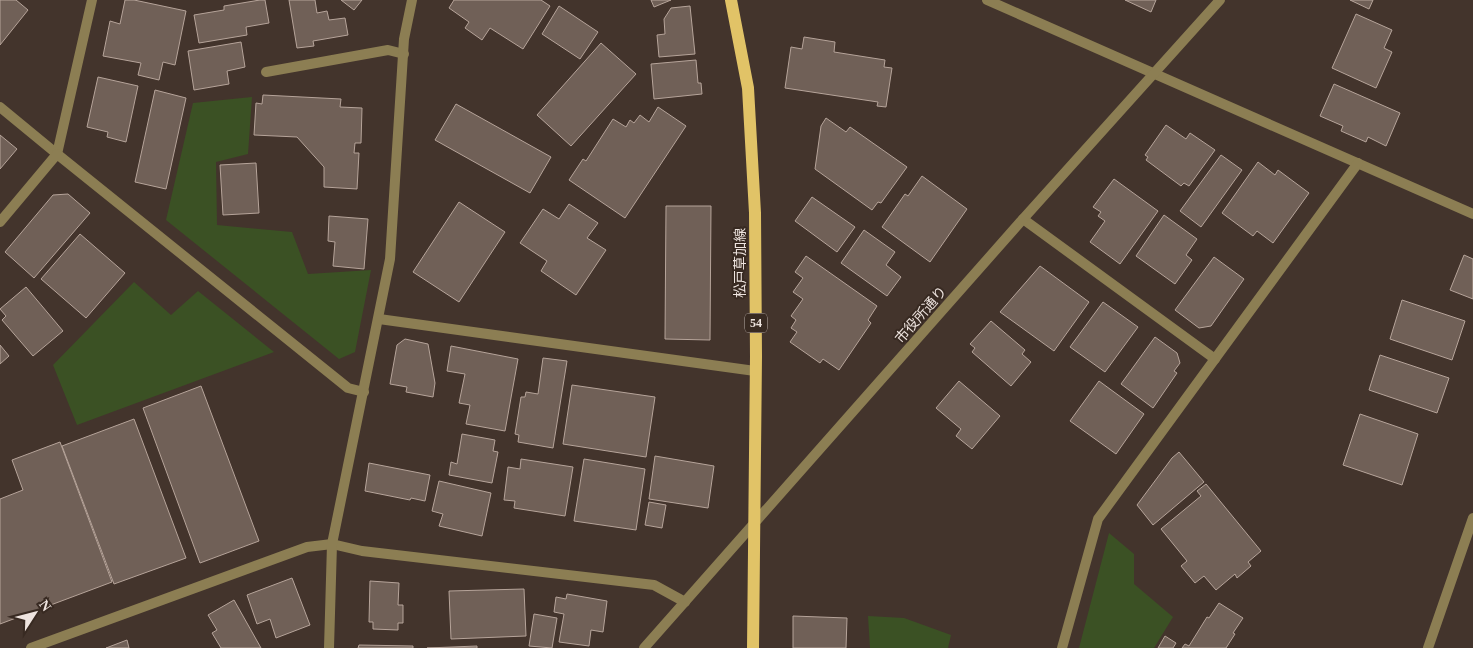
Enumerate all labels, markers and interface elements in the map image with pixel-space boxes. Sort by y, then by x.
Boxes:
street label: 松戸草加線 [733,228,748,298]
street label: 市役所通り [892,284,950,346]
road number: 54 [745,314,767,332]
north arrow [10,588,60,638]
text: N [36,597,54,614]

